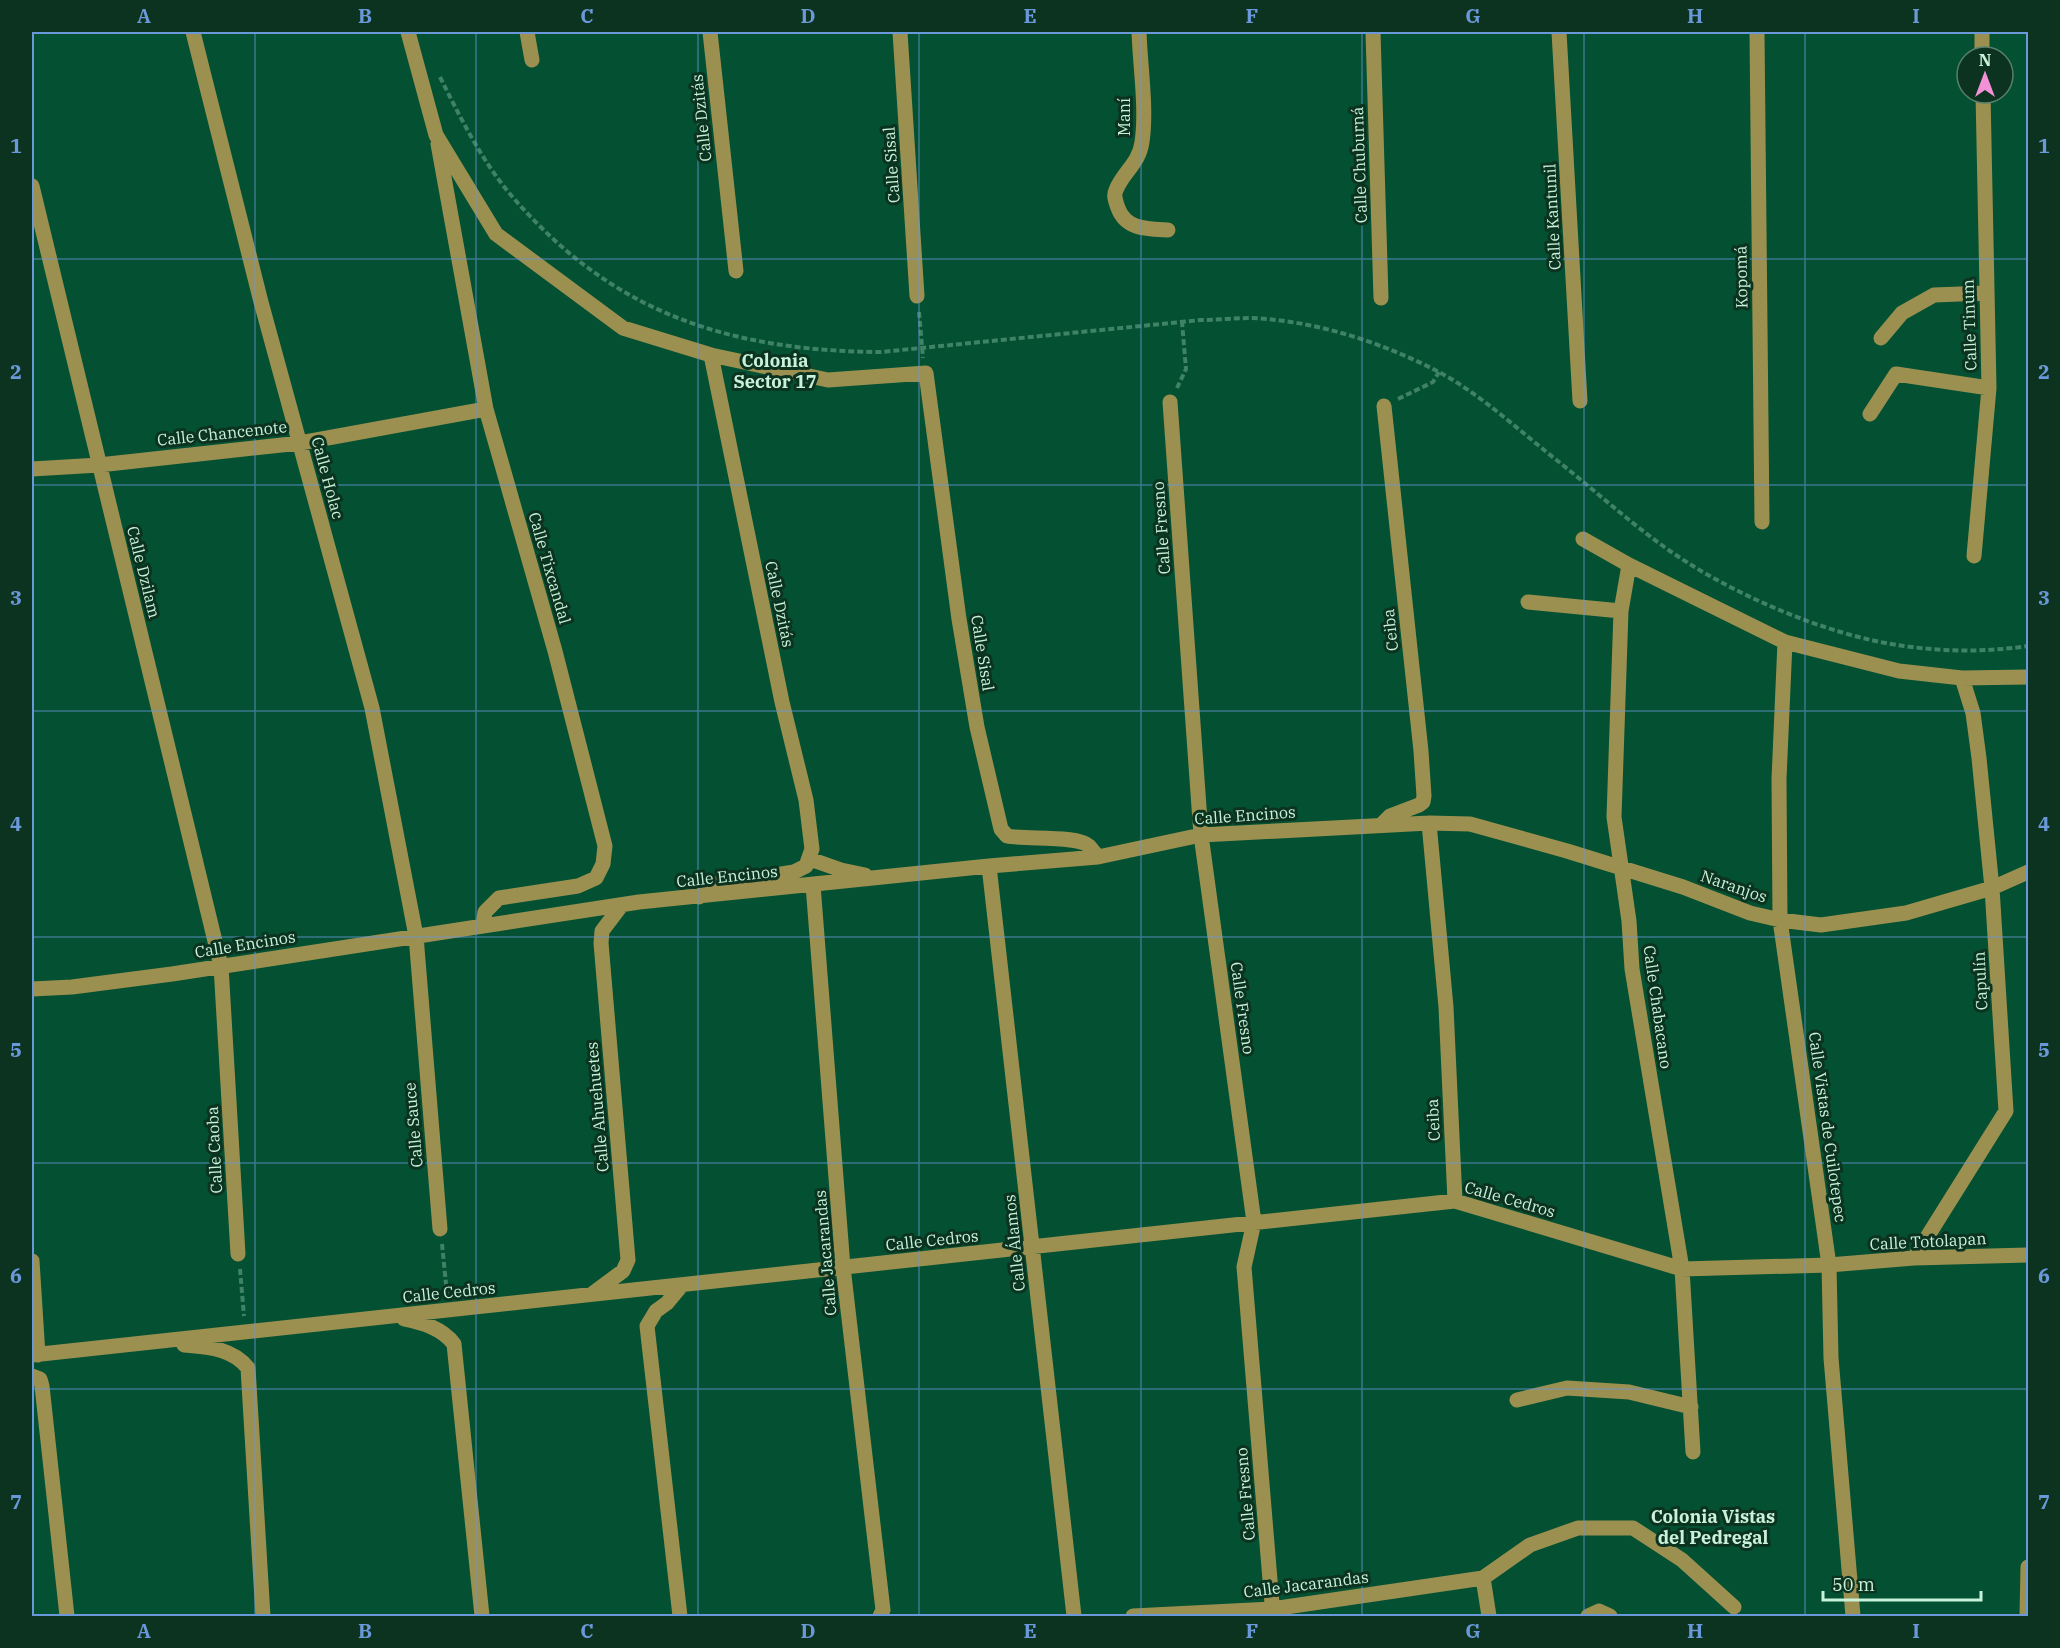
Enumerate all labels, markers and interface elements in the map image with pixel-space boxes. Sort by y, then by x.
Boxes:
text: A [137,2,151,29]
text: B [358,2,372,29]
text: C [580,2,594,29]
text: D [800,2,816,29]
text: E [1023,2,1037,29]
text: F [1246,2,1258,29]
text: G [1465,2,1481,29]
text: H [1687,2,1703,29]
text: I [1912,2,1920,29]
north arrow [1955,45,2015,105]
text: N [1979,50,1991,70]
street label: Calle Dzitás [686,73,716,163]
street label: Maní [1114,98,1134,136]
street label: Calle Chuburná [1347,106,1371,224]
street label: Calle Sisal [878,126,904,204]
text: 1 [10,132,22,159]
text: 1 [2038,132,2050,159]
street label: Calle Kantunil [1539,163,1565,271]
street label: Kopomá [1730,245,1752,309]
street label: Calle Tinum [1957,279,1981,371]
district label: Colonia Sector 17 [734,349,816,393]
text: 2 [10,358,22,385]
text: 2 [2038,358,2050,385]
street label: Calle Chancenote [156,416,288,450]
street label: Calle Holac [307,435,349,521]
street label: Calle Fresno [1148,481,1174,575]
street label: Calle Tixcandal [524,510,576,626]
street label: Calle Dzilam [123,524,165,620]
street label: Calle Dzitás [761,559,799,649]
text: 3 [10,584,22,611]
text: 3 [2038,584,2050,611]
street label: Ceiba [1378,608,1402,652]
street label: Calle Sisal [967,614,999,693]
street label: Calle Encinos [1194,801,1296,829]
text: 4 [10,810,22,837]
text: 4 [2038,810,2050,837]
street label: Calle Encinos [675,861,779,891]
street label: Naranjos [1698,865,1770,907]
street label: Calle Encinos [193,926,297,962]
street label: Calle Chabacano [1639,944,1677,1070]
street label: Capulín [1968,951,1992,1011]
street label: Calle Fresno [1227,960,1259,1056]
street label: Calle Vistas de Cuilotepec [1805,1031,1851,1223]
text: 5 [10,1036,22,1063]
text: 5 [2038,1036,2050,1063]
street label: Calle Ahuehuetes [581,1041,613,1173]
street label: Calle Sauce [399,1082,427,1168]
street label: Ceiba [1422,1098,1444,1142]
street label: Calle Caoba [202,1106,226,1194]
street label: Calle Cedros [1462,1177,1558,1221]
street label: Calle Jacarandas [810,1189,840,1317]
street label: Calle Álamos [998,1194,1029,1293]
street label: Calle Cedros [884,1225,980,1255]
street label: Calle Totolapan [1869,1228,1987,1254]
text: 6 [10,1262,22,1289]
text: 6 [2038,1262,2050,1289]
street label: Calle Cedros [401,1277,497,1307]
street label: Calle Fresno [1231,1447,1259,1541]
text: 7 [10,1488,22,1515]
text: 7 [2038,1488,2050,1515]
district label: Colonia Vistas del Pedregal [1651,1505,1775,1549]
scale bar [1823,1564,1980,1602]
street label: Calle Jacarandas [1242,1566,1370,1602]
text: 50 m [1832,1573,1875,1596]
text: A [137,1617,151,1644]
text: B [358,1617,372,1644]
text: C [580,1617,594,1644]
text: D [800,1617,816,1644]
text: E [1023,1617,1037,1644]
text: F [1246,1617,1258,1644]
text: G [1465,1617,1481,1644]
text: H [1687,1617,1703,1644]
text: I [1912,1617,1920,1644]

